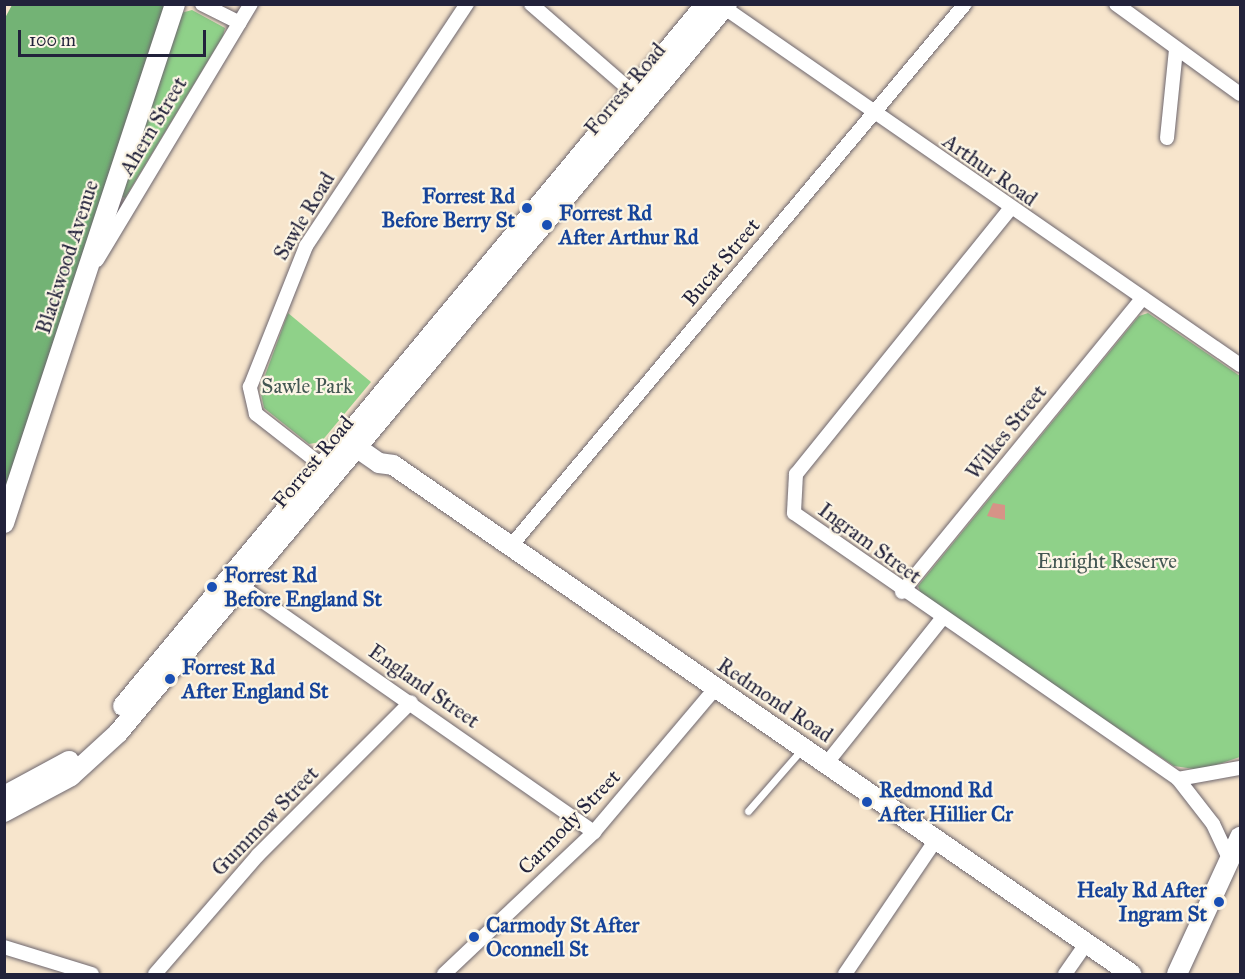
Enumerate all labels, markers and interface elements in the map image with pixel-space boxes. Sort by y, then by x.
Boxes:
scale bar [21,18,208,56]
text: 100 m [29,29,76,51]
street label: Forrest Road [579,38,671,140]
street label: Ahern Street [114,72,192,180]
street label: Arthur Road [938,128,1042,212]
street label: Sawle Road [268,167,340,265]
street label: Blackwood Avenue [30,177,104,337]
place label: Forrest Rd Before Berry St [382,183,515,233]
place label: Forrest Rd After Arthur Rd [559,200,699,250]
marker: Forrest Rd Before Berry St [520,201,534,215]
street label: Bucat Street [677,213,765,311]
marker: Forrest Rd After Arthur Rd [540,218,554,232]
park label: Sawle Park [261,373,353,399]
street label: Wilkes Street [960,380,1052,484]
street label: Forrest Road [267,411,359,513]
street label: Ingram Street [814,497,926,589]
park label: Enright Reserve [1037,548,1177,574]
place label: Forrest Rd Before England St [224,562,382,612]
marker: Forrest Rd Before England St [205,580,219,594]
street label: England Street [364,639,484,733]
street label: Redmond Road [713,652,837,748]
place label: Forrest Rd After England St [182,654,328,704]
marker: Forrest Rd After England St [163,672,177,686]
street label: Gummow Street [206,761,324,881]
street label: Carmody Street [513,764,625,880]
place label: Redmond Rd After Hillier Cr [879,777,1013,827]
marker: Redmond Rd After Hillier Cr [860,795,874,809]
place label: Healy Rd After Ingram St [1077,877,1207,927]
marker: Healy Rd After Ingram St [1212,895,1226,909]
place label: Carmody St After Oconnell St [486,912,639,962]
marker: Carmody St After Oconnell St [467,930,481,944]

